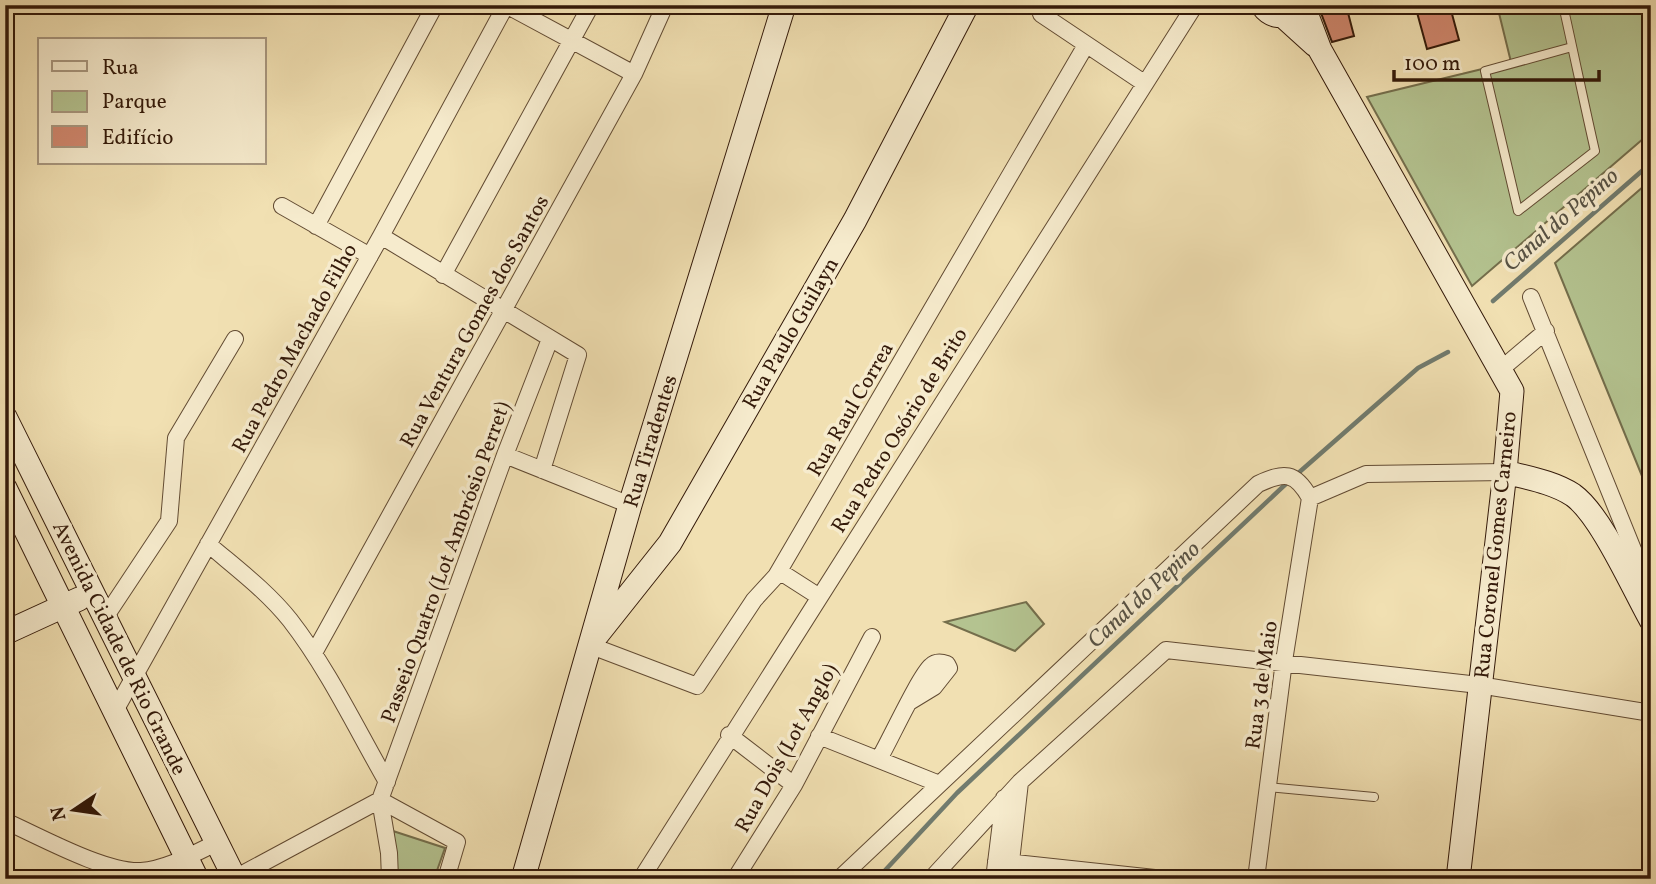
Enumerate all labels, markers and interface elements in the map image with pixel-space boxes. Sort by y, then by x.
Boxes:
legend [38,38,266,164]
scale bar [1394,38,1598,82]
text: 100 m [1404,50,1461,79]
text: Rua [102,54,139,83]
text: Parque [102,88,167,117]
text: Edifício [102,124,174,153]
water label: Canal do Pepino [1496,161,1627,280]
street label: Rua Ventura Gomes dos Santos [394,190,557,453]
street label: Rua Pedro Machado Filho [226,239,365,459]
street label: Rua Paulo Guilayn [736,253,846,415]
street label: Rua Pedro Osório de Brito [825,323,975,539]
street label: Rua Raul Correa [801,337,902,482]
street label: Rua Tiradentes [617,371,685,511]
street label: Passeio Quatro (Lot Ambrósio Perret) [375,398,518,727]
street label: Rua Coronel Gomes Carneiro [1468,410,1525,680]
street label: Avenida Cidade de Rio Grande [44,517,193,780]
water label: Canal do Pepino [1081,534,1208,656]
street label: Rua 3 de Maio [1239,619,1286,751]
street label: Rua Dois (Lot Anglo) [729,659,846,838]
north arrow [38,776,108,846]
text: N [45,804,74,823]

